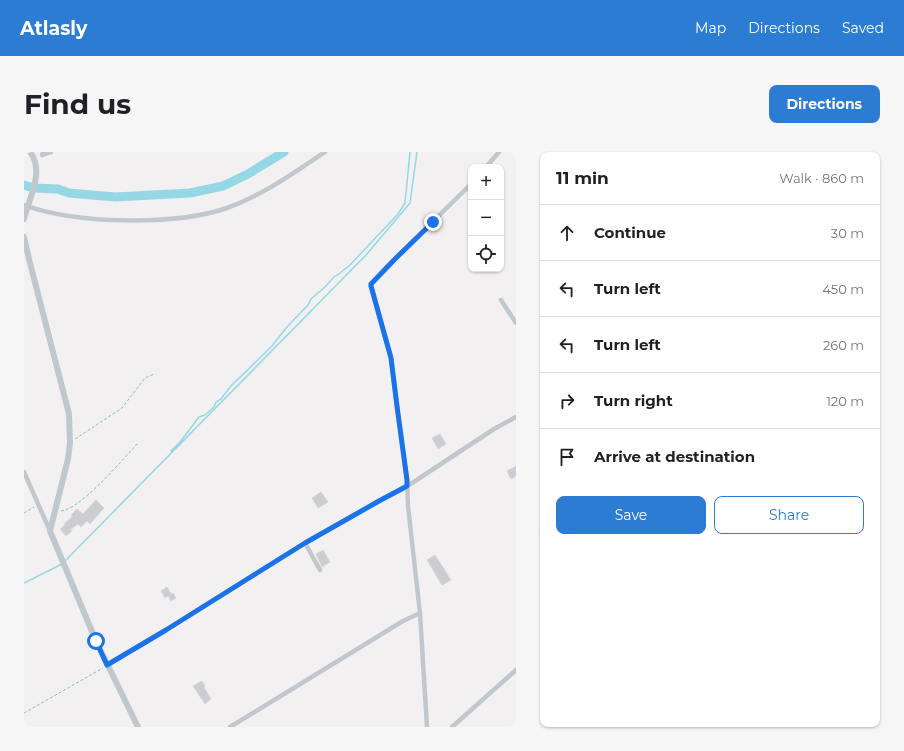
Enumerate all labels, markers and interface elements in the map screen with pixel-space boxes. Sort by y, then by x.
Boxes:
text: Atlasly [20,17,87,40]
text: Map [695,19,726,37]
text: Directions [748,19,820,37]
text: Saved [842,19,884,37]
button: Directions [769,85,880,123]
text: Find us [24,87,131,121]
map controls [468,164,504,272]
button: + [468,164,504,200]
text: 11 min [556,168,609,188]
text: Walk · 860 m [779,170,864,186]
button: − [468,200,504,236]
route end [424,213,442,231]
icon: ahead [556,222,578,244]
text: Continue [594,223,666,242]
text: 30 m [831,225,864,241]
button: locate [468,236,504,272]
icon: left [556,278,578,300]
text: Turn left [594,279,661,298]
text: 450 m [822,281,864,297]
icon: left [556,334,578,356]
text: Turn left [594,335,661,354]
text: 260 m [823,337,864,353]
icon: right [556,390,578,412]
text: Turn right [594,391,673,410]
text: 120 m [826,393,864,409]
icon: arrive [556,446,578,468]
text: Arrive at destination [594,447,755,466]
button: Save [556,496,706,534]
button: Share [714,496,864,534]
route start [87,632,105,650]

